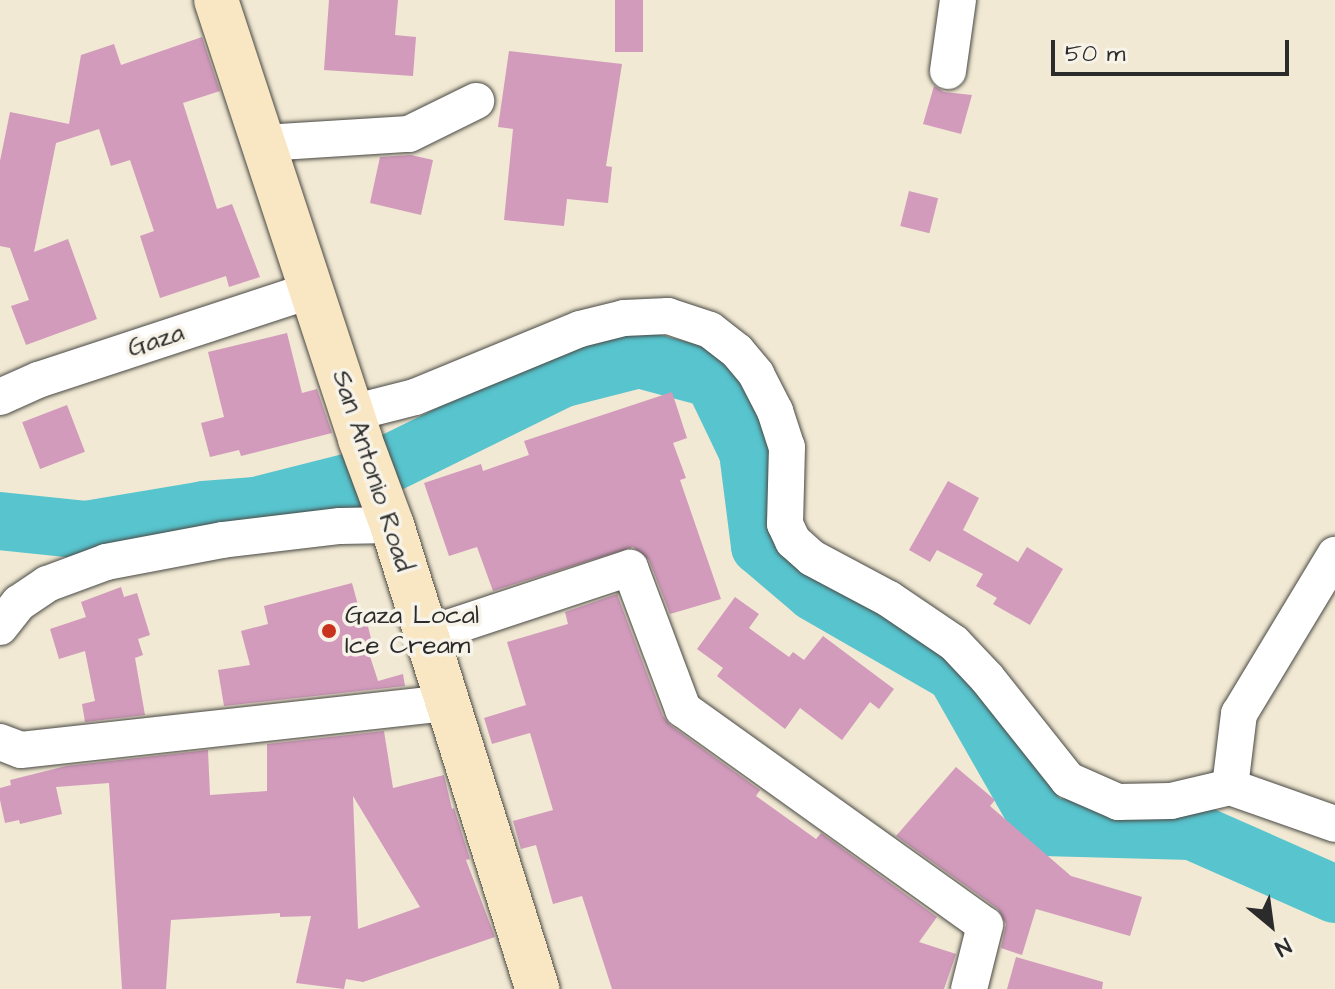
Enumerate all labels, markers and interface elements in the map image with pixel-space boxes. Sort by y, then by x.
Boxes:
scale bar [1055,24,1293,74]
text: 50 m [1065,37,1125,71]
street label: Gaza [124,317,188,365]
street label: San Antonio Road [325,366,419,576]
place label: Gaza Local Ice Cream [345,600,479,662]
marker: Gaza Local Ice Cream [320,622,338,640]
north arrow [1231,885,1311,965]
text: N [1269,930,1296,963]

